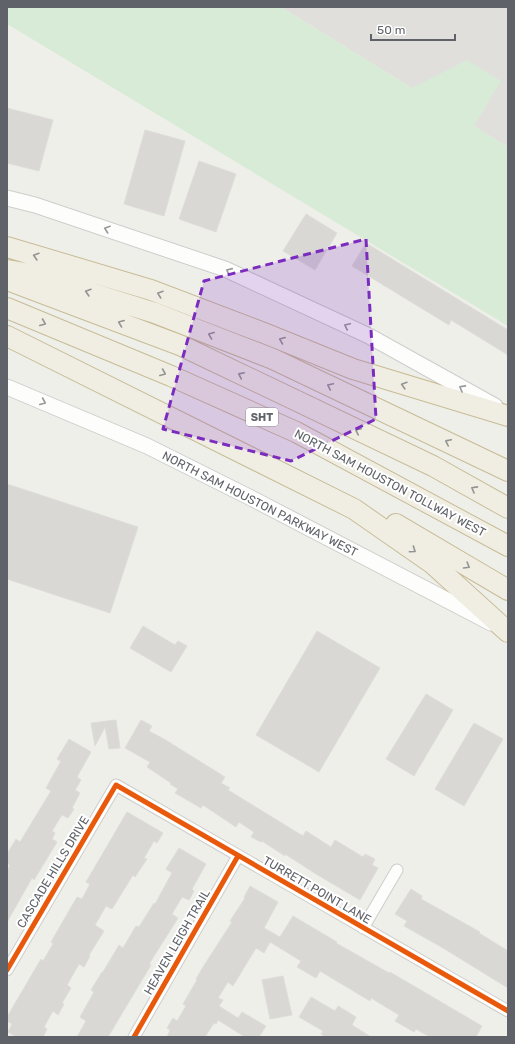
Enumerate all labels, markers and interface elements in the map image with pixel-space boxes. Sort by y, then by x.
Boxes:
scale bar [371,16,455,42]
text: 50 m [377,23,405,37]
one-way arrow [103,225,110,234]
one-way arrow [33,252,40,261]
one-way arrow [226,268,233,276]
one-way arrow [85,288,92,297]
one-way arrow [157,290,164,298]
one-way arrow [40,318,47,326]
one-way arrow [118,320,125,328]
one-way arrow [344,323,352,331]
one-way arrow [207,331,214,339]
one-way arrow [278,337,285,345]
one-way arrow [159,368,167,376]
one-way arrow [237,372,245,380]
one-way arrow [400,381,407,390]
one-way arrow [327,383,335,391]
one-way arrow [459,385,466,392]
one-way arrow [38,397,46,405]
road number: SHT [246,408,278,426]
street label: NORTH SAM HOUSTON TOLLWAY WEST [292,426,488,540]
one-way arrow [355,428,362,436]
one-way arrow [444,439,452,447]
street label: NORTH SAM HOUSTON PARKWAY WEST [160,448,360,560]
one-way arrow [471,487,478,494]
one-way arrow [408,545,415,552]
one-way arrow [463,561,470,568]
street label: CASCADE HILLS DRIVE [14,814,92,930]
street label: TURRETT POINT LANE [261,853,373,927]
street label: HEAVEN LEIGH TRAIL [141,887,213,997]

